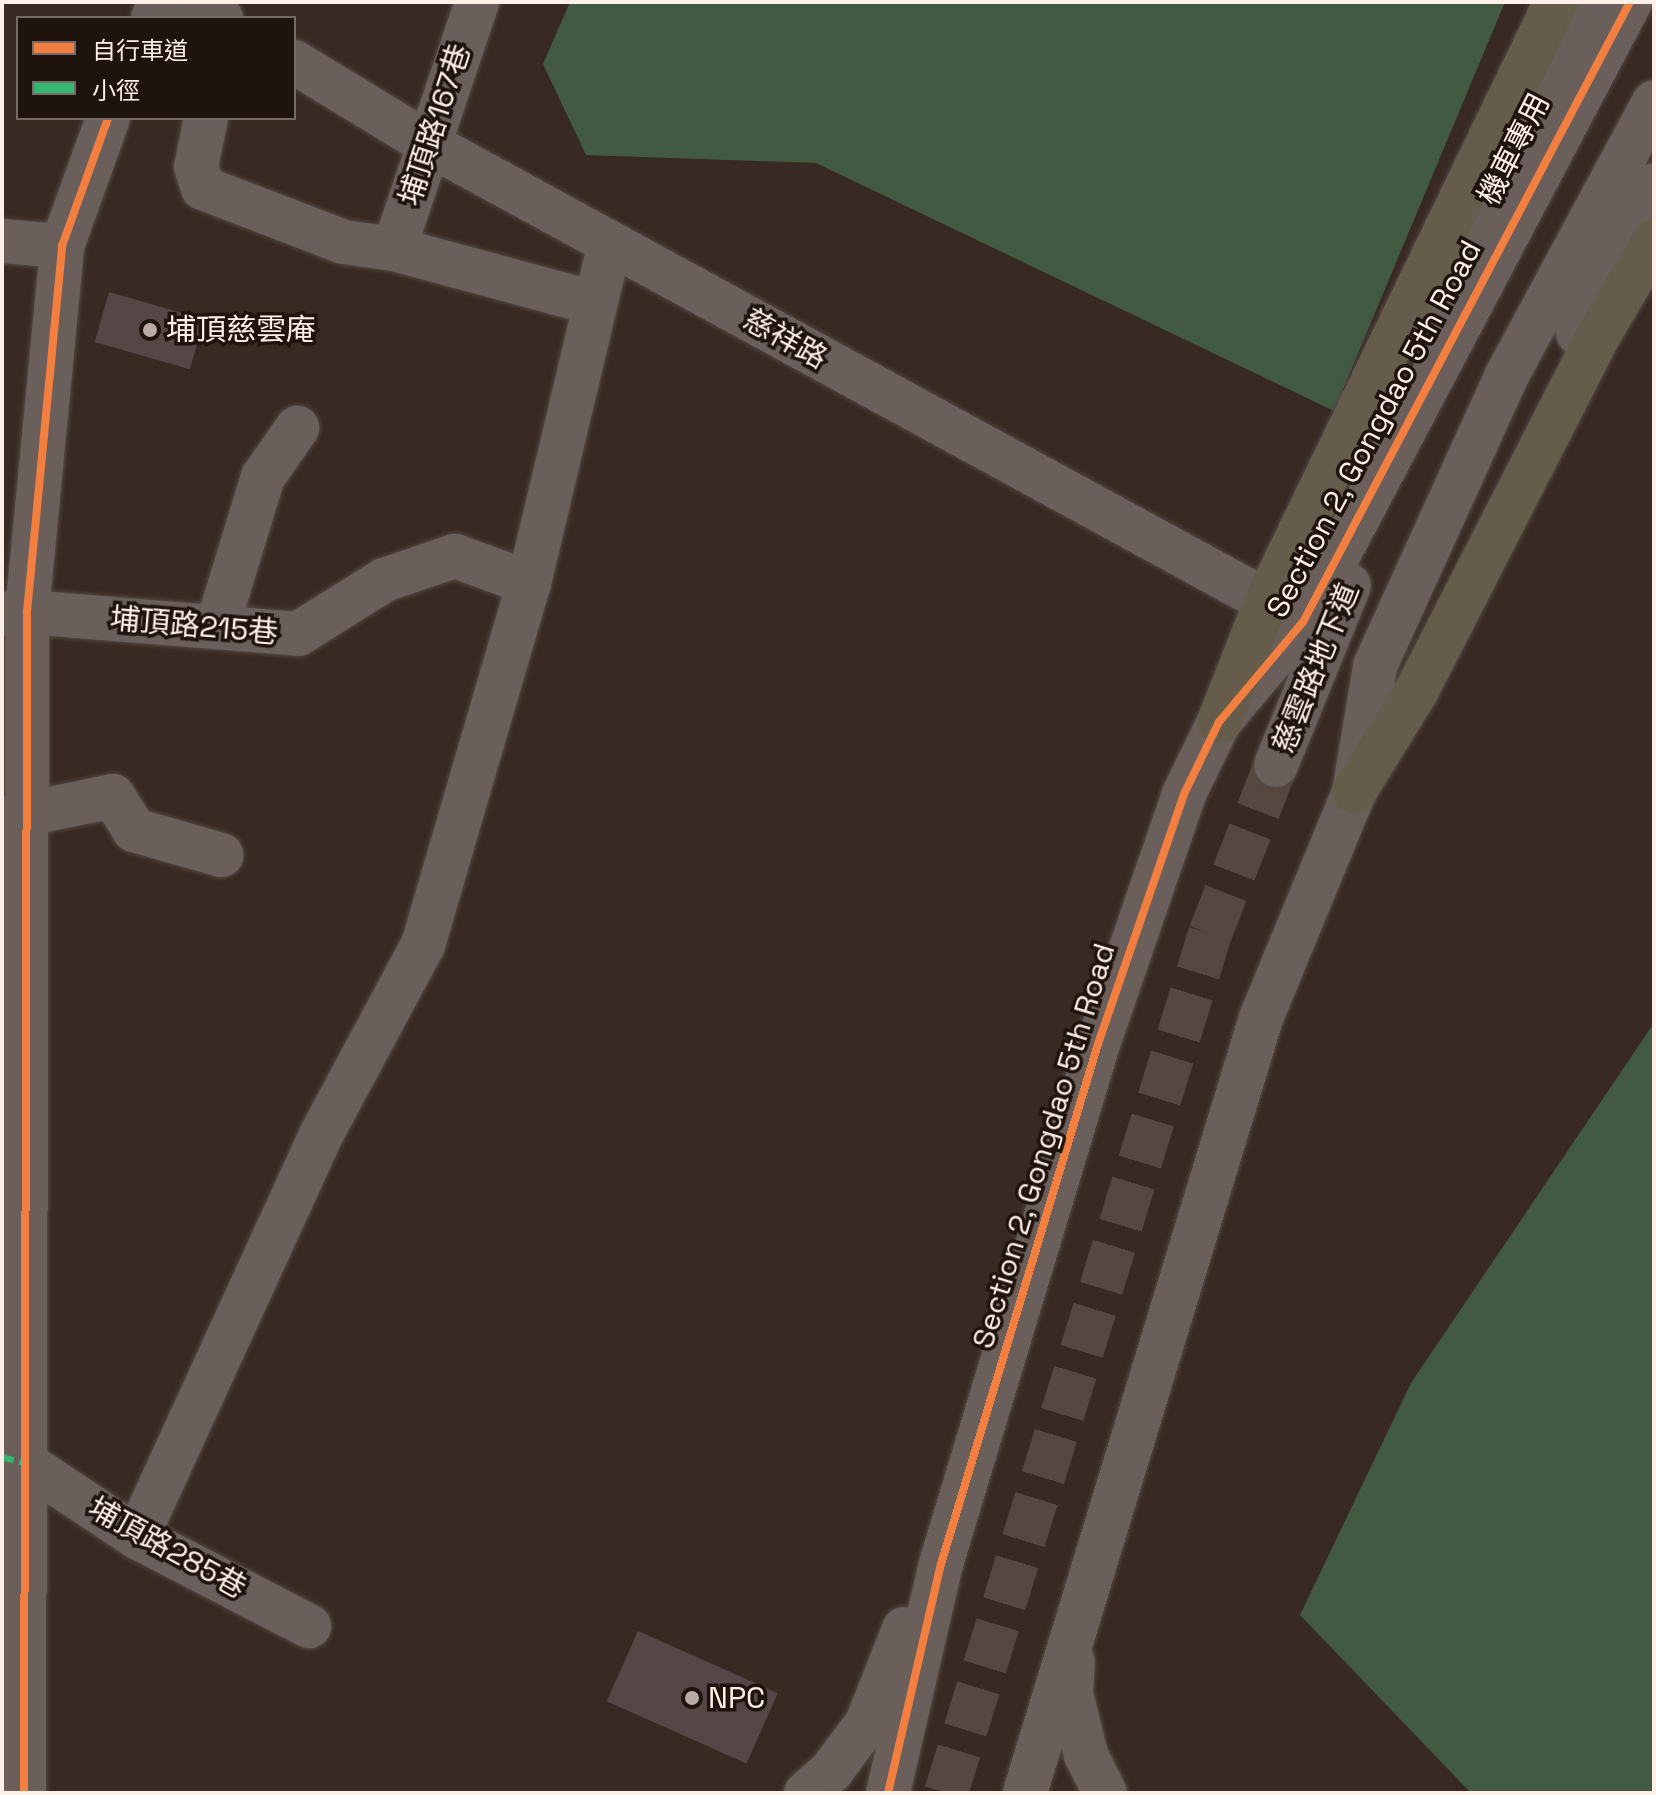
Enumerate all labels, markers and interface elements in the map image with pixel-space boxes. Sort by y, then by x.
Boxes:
legend [16,16,296,120]
text: 自行車道 [92,35,188,66]
street label: 埔頂路167巷 [392,40,478,210]
text: 小徑 [92,75,140,106]
street label: 機車專用 [1471,87,1557,211]
street label: Section 2, Gongdao 5th Road [1259,234,1489,624]
street label: 慈祥路 [737,301,833,377]
place label: 埔頂慈雲庵 [166,312,316,348]
marker: 埔頂慈雲庵 [141,321,159,339]
street label: 慈雲路地下道 [1266,578,1366,758]
street label: 埔頂路215巷 [108,601,280,651]
street label: Section 2, Gongdao 5th Road [965,939,1123,1353]
street label: 埔頂路285巷 [82,1490,252,1606]
place label: NPC [708,1680,765,1716]
marker: NPC [683,1689,701,1707]

